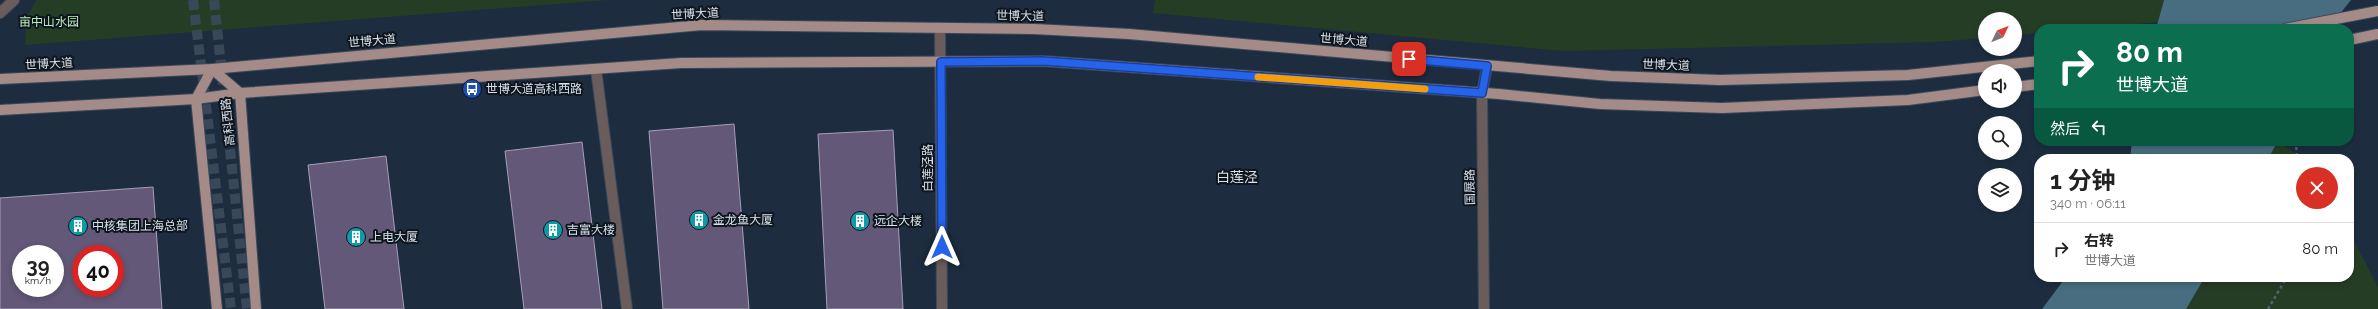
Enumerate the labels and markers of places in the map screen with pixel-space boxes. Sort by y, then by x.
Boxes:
pin [1392,42,1426,76]
bus stop icon: 世博大道高科西路 [461,78,483,100]
place label: 世博大道高科西路 [486,82,582,96]
building icon: 金龙鱼大厦 [688,209,710,231]
building icon: 远企大楼 [849,210,871,232]
place label: 金龙鱼大厦 [713,213,773,227]
place label: 远企大楼 [874,214,922,228]
building icon: 中核集团上海总部 [67,215,89,237]
place label: 中核集团上海总部 [92,219,188,233]
building icon: 吉富大楼 [542,219,564,241]
place label: 吉富大楼 [567,223,615,237]
building icon: 上电大厦 [345,226,367,248]
place label: 上电大厦 [370,230,418,244]

